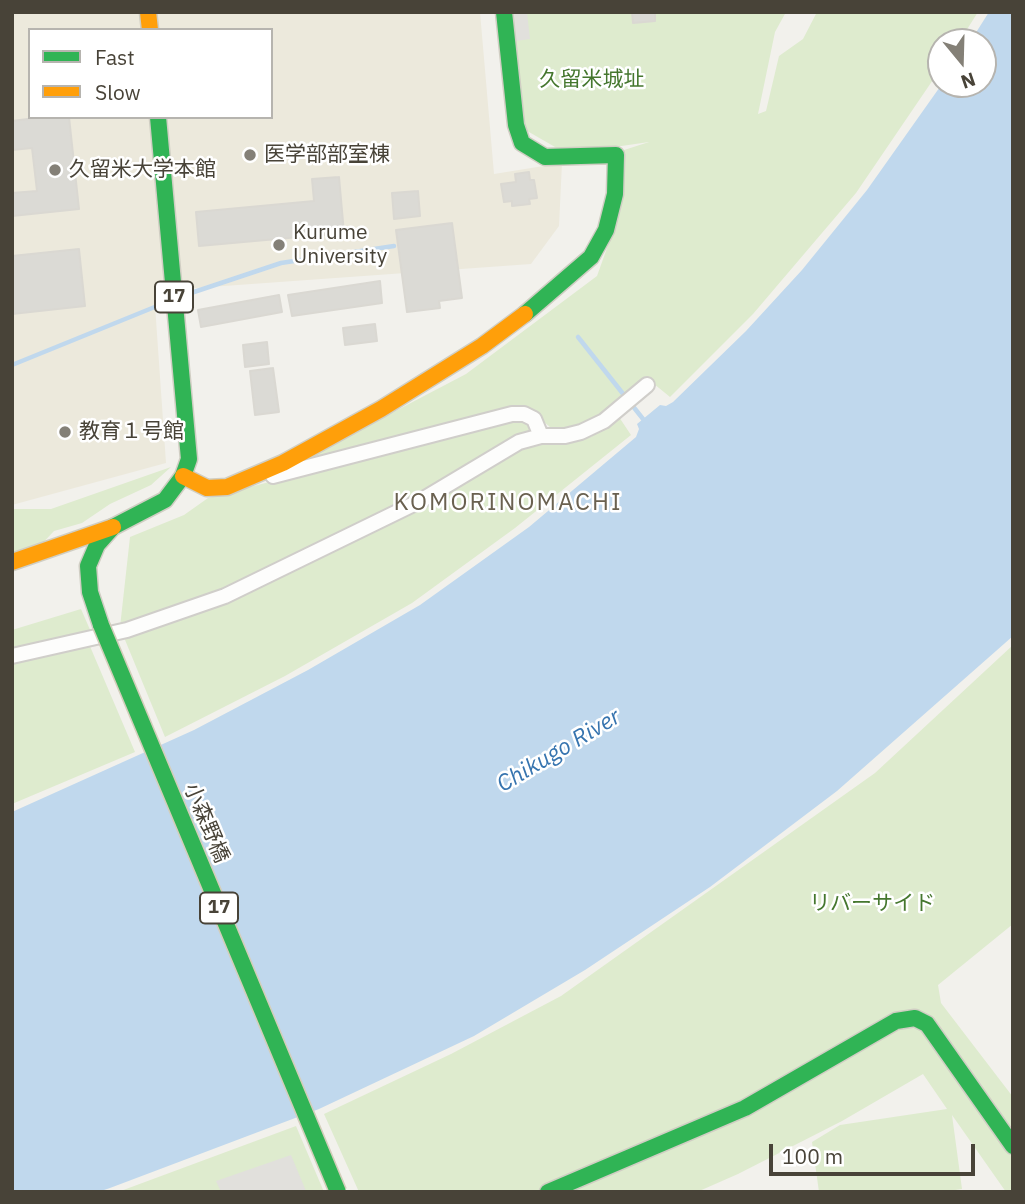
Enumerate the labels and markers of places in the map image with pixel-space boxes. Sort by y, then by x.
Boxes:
place label: 医学部部室棟 [264,142,390,168]
marker: 医学部部室棟 [242,147,258,163]
place label: 久留米大学本館 [69,157,216,183]
marker: 久留米大学本館 [47,162,63,178]
place label: Kurume University [293,220,387,270]
marker: Kurume University [271,237,287,253]
place label: 教育１号館 [79,419,184,445]
marker: 教育１号館 [57,424,73,440]

